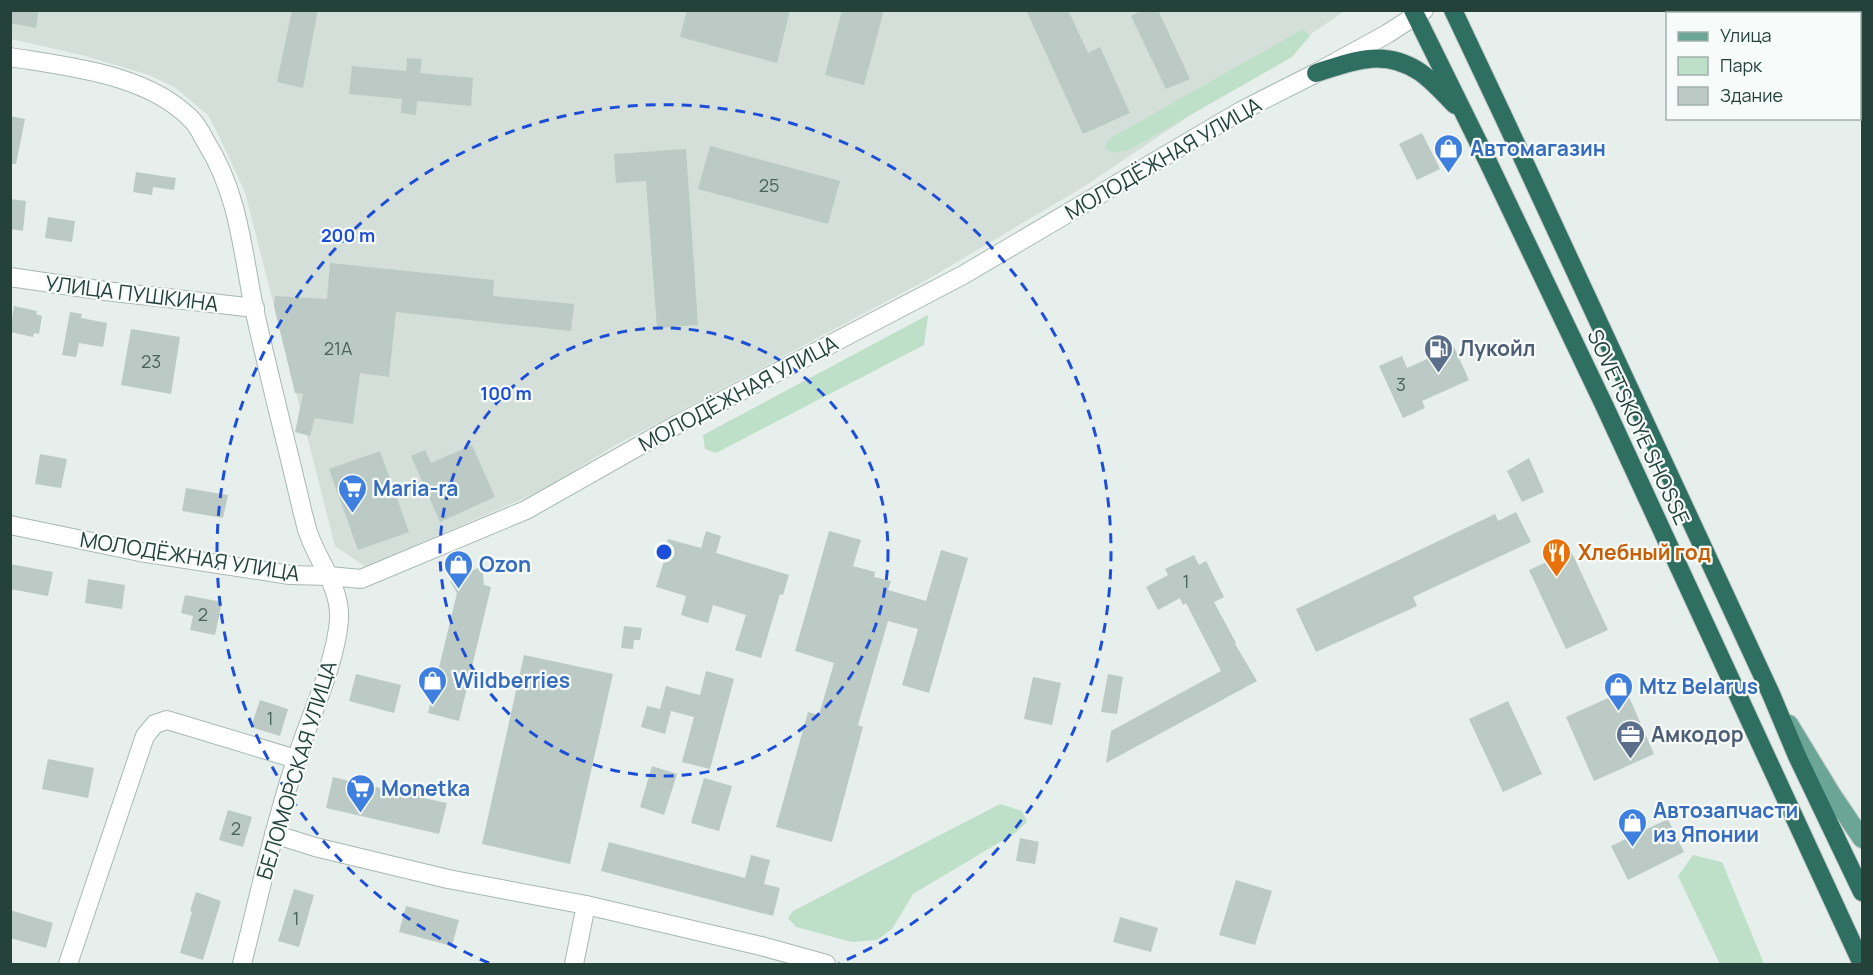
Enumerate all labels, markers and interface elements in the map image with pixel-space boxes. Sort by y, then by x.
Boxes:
legend [1666,12,1861,120]
text: Улица [1720,23,1772,47]
text: Парк [1720,53,1763,77]
text: Здание [1720,83,1783,107]
street label: МОЛОДЁЖНАЯ УЛИЦА [1060,90,1266,226]
shop icon: Автомагазин [1433,132,1465,174]
place label: Автомагазин [1470,134,1606,162]
house number: 25 [759,173,779,197]
text: 200 m [321,223,375,247]
street label: УЛИЦА ПУШКИНА [44,268,220,318]
street label: SOVETSKOYE SHOSSE [1581,325,1697,529]
street label: МОЛОДЁЖНАЯ УЛИЦА [633,328,843,458]
fuel station icon: Лукойл [1422,332,1454,374]
place label: Лукойл [1459,334,1535,362]
house number: 21А [324,336,353,360]
house number: 23 [141,349,161,373]
house number: 3 [1396,372,1406,396]
text: 100 m [480,381,532,405]
supermarket icon: Maria-ra [336,472,368,514]
place label: Maria-ra [373,474,458,502]
street label: МОЛОДЁЖНАЯ УЛИЦА [78,525,302,587]
restaurant icon: Хлебный год [1541,536,1573,578]
place label: Хлебный год [1578,538,1711,566]
centre of rings [654,542,674,562]
shop icon: Ozon [442,548,474,590]
place label: Ozon [479,550,531,578]
house number: 1 [1182,569,1190,593]
house number: 2 [198,602,208,626]
street label: БЕЛОМОРСКАЯ УЛИЦА [249,657,343,883]
shop icon: Wildberries [416,664,448,706]
place label: Wildberries [453,666,570,694]
shop icon: Mtz Belarus [1602,670,1634,712]
place label: Mtz Belarus [1639,672,1758,700]
house number: 1 [266,706,274,730]
office icon: Амкодор [1614,718,1646,760]
place label: Амкодор [1651,720,1744,748]
supermarket icon: Monetka [344,772,376,814]
place label: Monetka [381,774,470,802]
place label: Автозапчасти из Японии [1653,796,1798,848]
shop icon: Автозапчасти из Японии [1616,806,1648,848]
house number: 2 [231,816,241,840]
house number: 1 [292,906,300,930]

